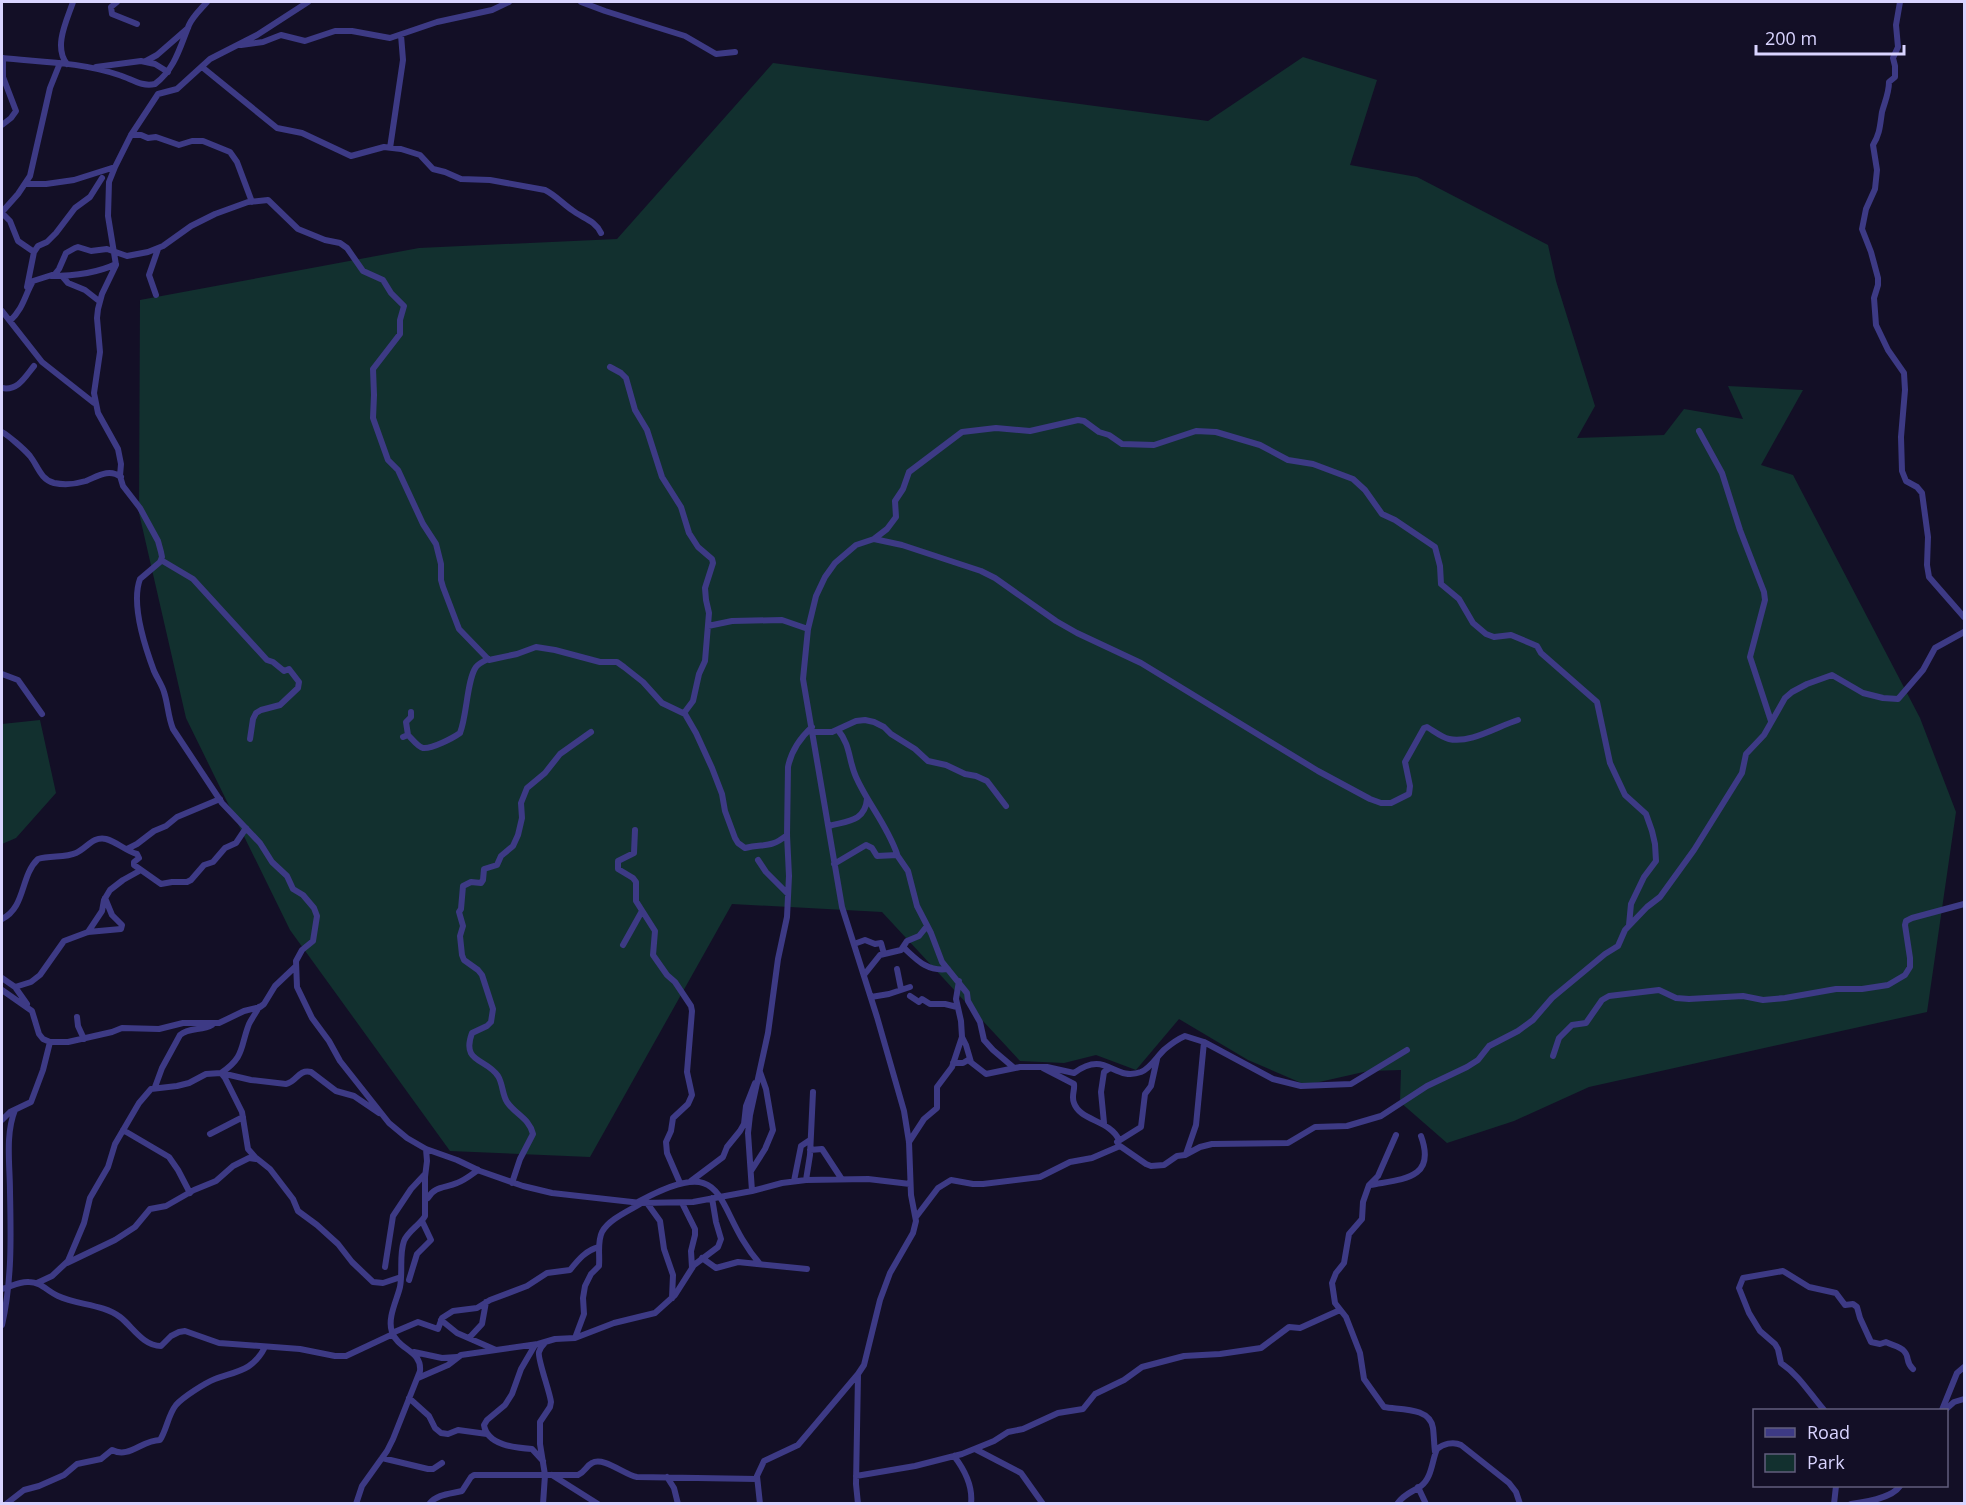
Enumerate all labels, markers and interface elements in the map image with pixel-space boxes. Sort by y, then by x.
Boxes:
scale bar [1756,18,1904,56]
text: 200 m [1765,26,1817,50]
legend [1753,1409,1948,1487]
text: Road [1807,1420,1850,1444]
text: Park [1807,1450,1845,1474]

